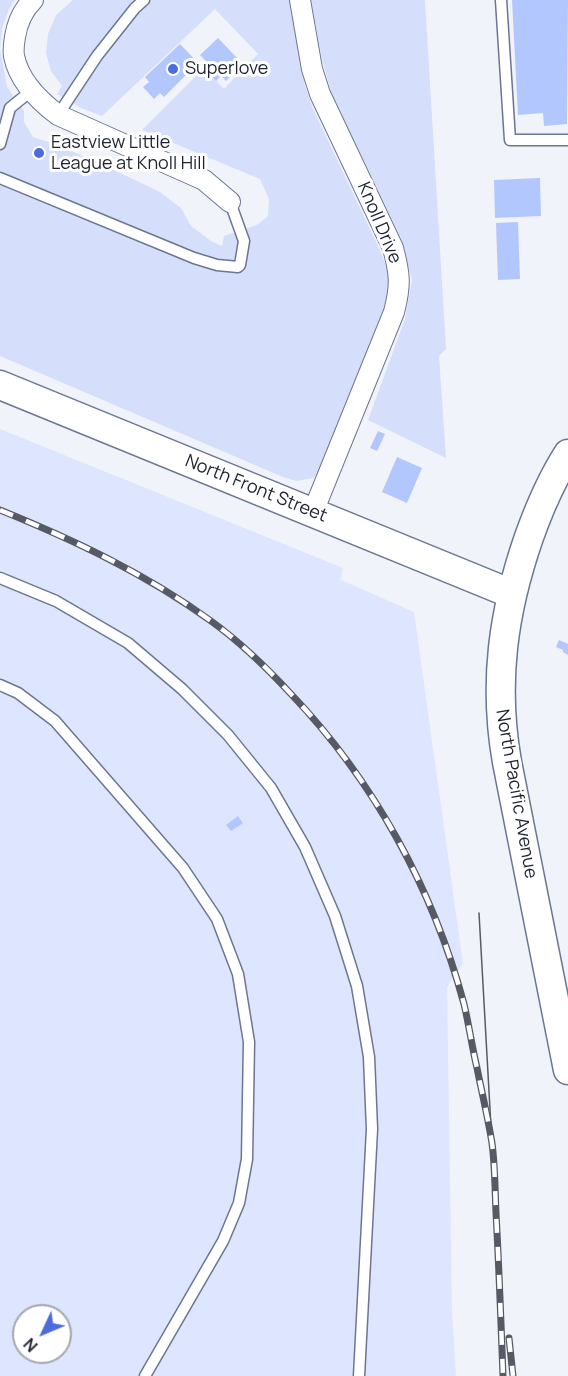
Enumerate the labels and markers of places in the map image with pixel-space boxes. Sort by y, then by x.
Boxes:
place label: Superlove [185,58,268,80]
marker: Superlove [166,62,180,76]
place label: Eastview Little League at Knoll Hill [51,132,206,174]
marker: Eastview Little League at Knoll Hill [32,146,46,160]

